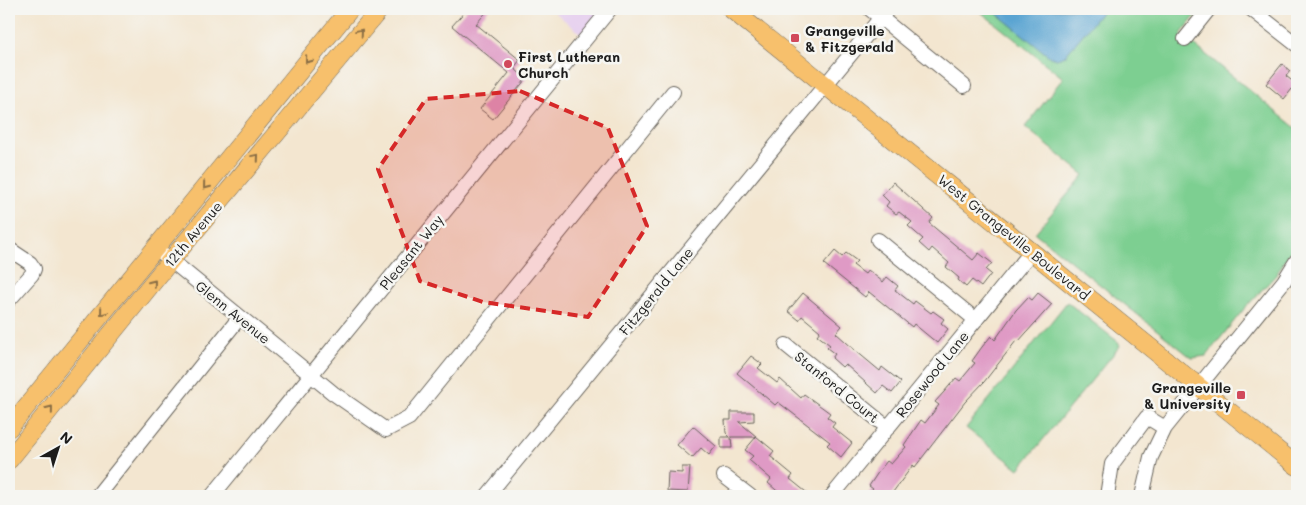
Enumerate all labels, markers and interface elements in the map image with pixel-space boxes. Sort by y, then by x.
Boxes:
place label: Grangeville & Fitzgerald [805,21,894,56]
one-way arrow [355,29,364,38]
marker: Grangeville & Fitzgerald [789,32,801,44]
place label: First Lutheran Church [518,47,620,82]
one-way arrow [306,54,314,63]
marker: First Lutheran Church [502,58,514,70]
one-way arrow [251,154,260,163]
street label: West Grangeville Boulevard [934,170,1094,304]
one-way arrow [203,181,212,190]
street label: 12th Avenue [160,197,226,271]
street label: Pleasant Way [375,210,447,294]
street label: Fitzgerald Lane [615,243,697,339]
street label: Glenn Avenue [192,276,274,348]
one-way arrow [147,279,156,288]
one-way arrow [101,306,109,315]
street label: Rosewood Lane [891,327,973,421]
street label: Stanford Court [791,347,883,427]
place label: Grangeville & University [1144,378,1231,413]
marker: Grangeville & University [1235,389,1247,401]
one-way arrow [45,406,53,415]
north arrow [32,422,82,472]
text: N [56,427,77,448]

